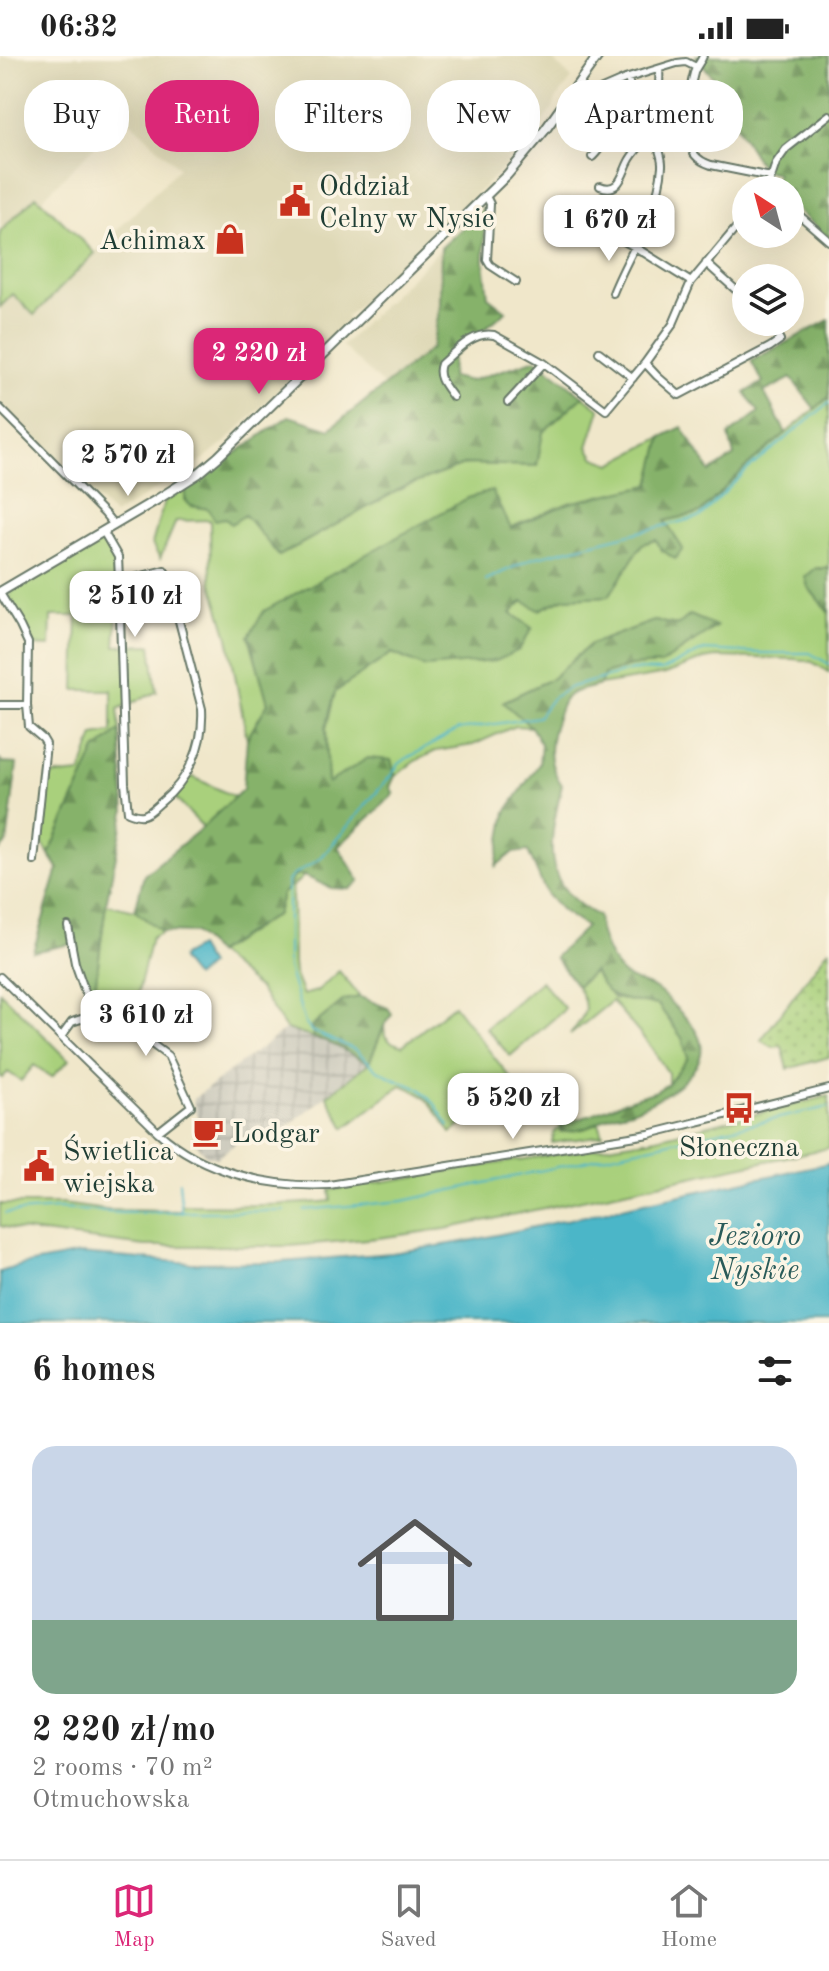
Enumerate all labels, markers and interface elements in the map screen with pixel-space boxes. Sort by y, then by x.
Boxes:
text: 06:32 [40,13,118,43]
chip: Buy [24,80,129,152]
chip: Rent [145,80,259,152]
chip: Filters [275,80,411,152]
chip: New [427,80,540,152]
chip: Apartment [556,80,743,152]
place label: Oddział Celny w Nysie [319,174,495,234]
north arrow [732,176,804,248]
map controls [732,176,804,336]
public building icon: Oddział Celny w Nysie [278,184,312,218]
pin: 1 670 zł [526,195,692,263]
text: 1 670 zł [562,208,656,234]
shop icon: Achimax [213,222,247,256]
place label: Achimax [99,228,206,256]
button: layers [732,264,804,336]
pin: 2 220 zł [176,328,342,396]
text: 2 220 zł [212,341,306,367]
pin: 2 570 zł [45,430,211,498]
text: 2 570 zł [81,443,175,469]
pin: 2 510 zł [52,571,218,639]
text: 2 510 zł [88,584,182,610]
pin: 3 610 zł [63,990,229,1058]
text: 3 610 zł [99,1003,193,1029]
pin: 5 520 zł [430,1073,596,1141]
text: 5 520 zł [466,1086,560,1112]
bus stop icon: Słoneczna [722,1091,756,1125]
cafe icon: Lodgar [191,1115,225,1149]
place label: Lodgar [232,1121,320,1149]
place label: Świetlica wiejska [63,1134,174,1199]
place label: Słoneczna [679,1135,799,1163]
public building icon: Świetlica wiejska [22,1149,56,1183]
water label: Jezioro Nyskie [709,1222,801,1286]
icon: filters [753,1349,797,1393]
text: 6 homes [32,1354,155,1388]
icon: home [343,1498,487,1642]
text: 2 220 zł/mo [32,1714,216,1748]
text: 2 rooms · 70 m² [32,1755,213,1781]
text: Otmuchowska [32,1787,190,1813]
tab: Map [112,1879,156,1954]
tab: Saved [381,1879,437,1954]
tab: Home [661,1879,717,1954]

